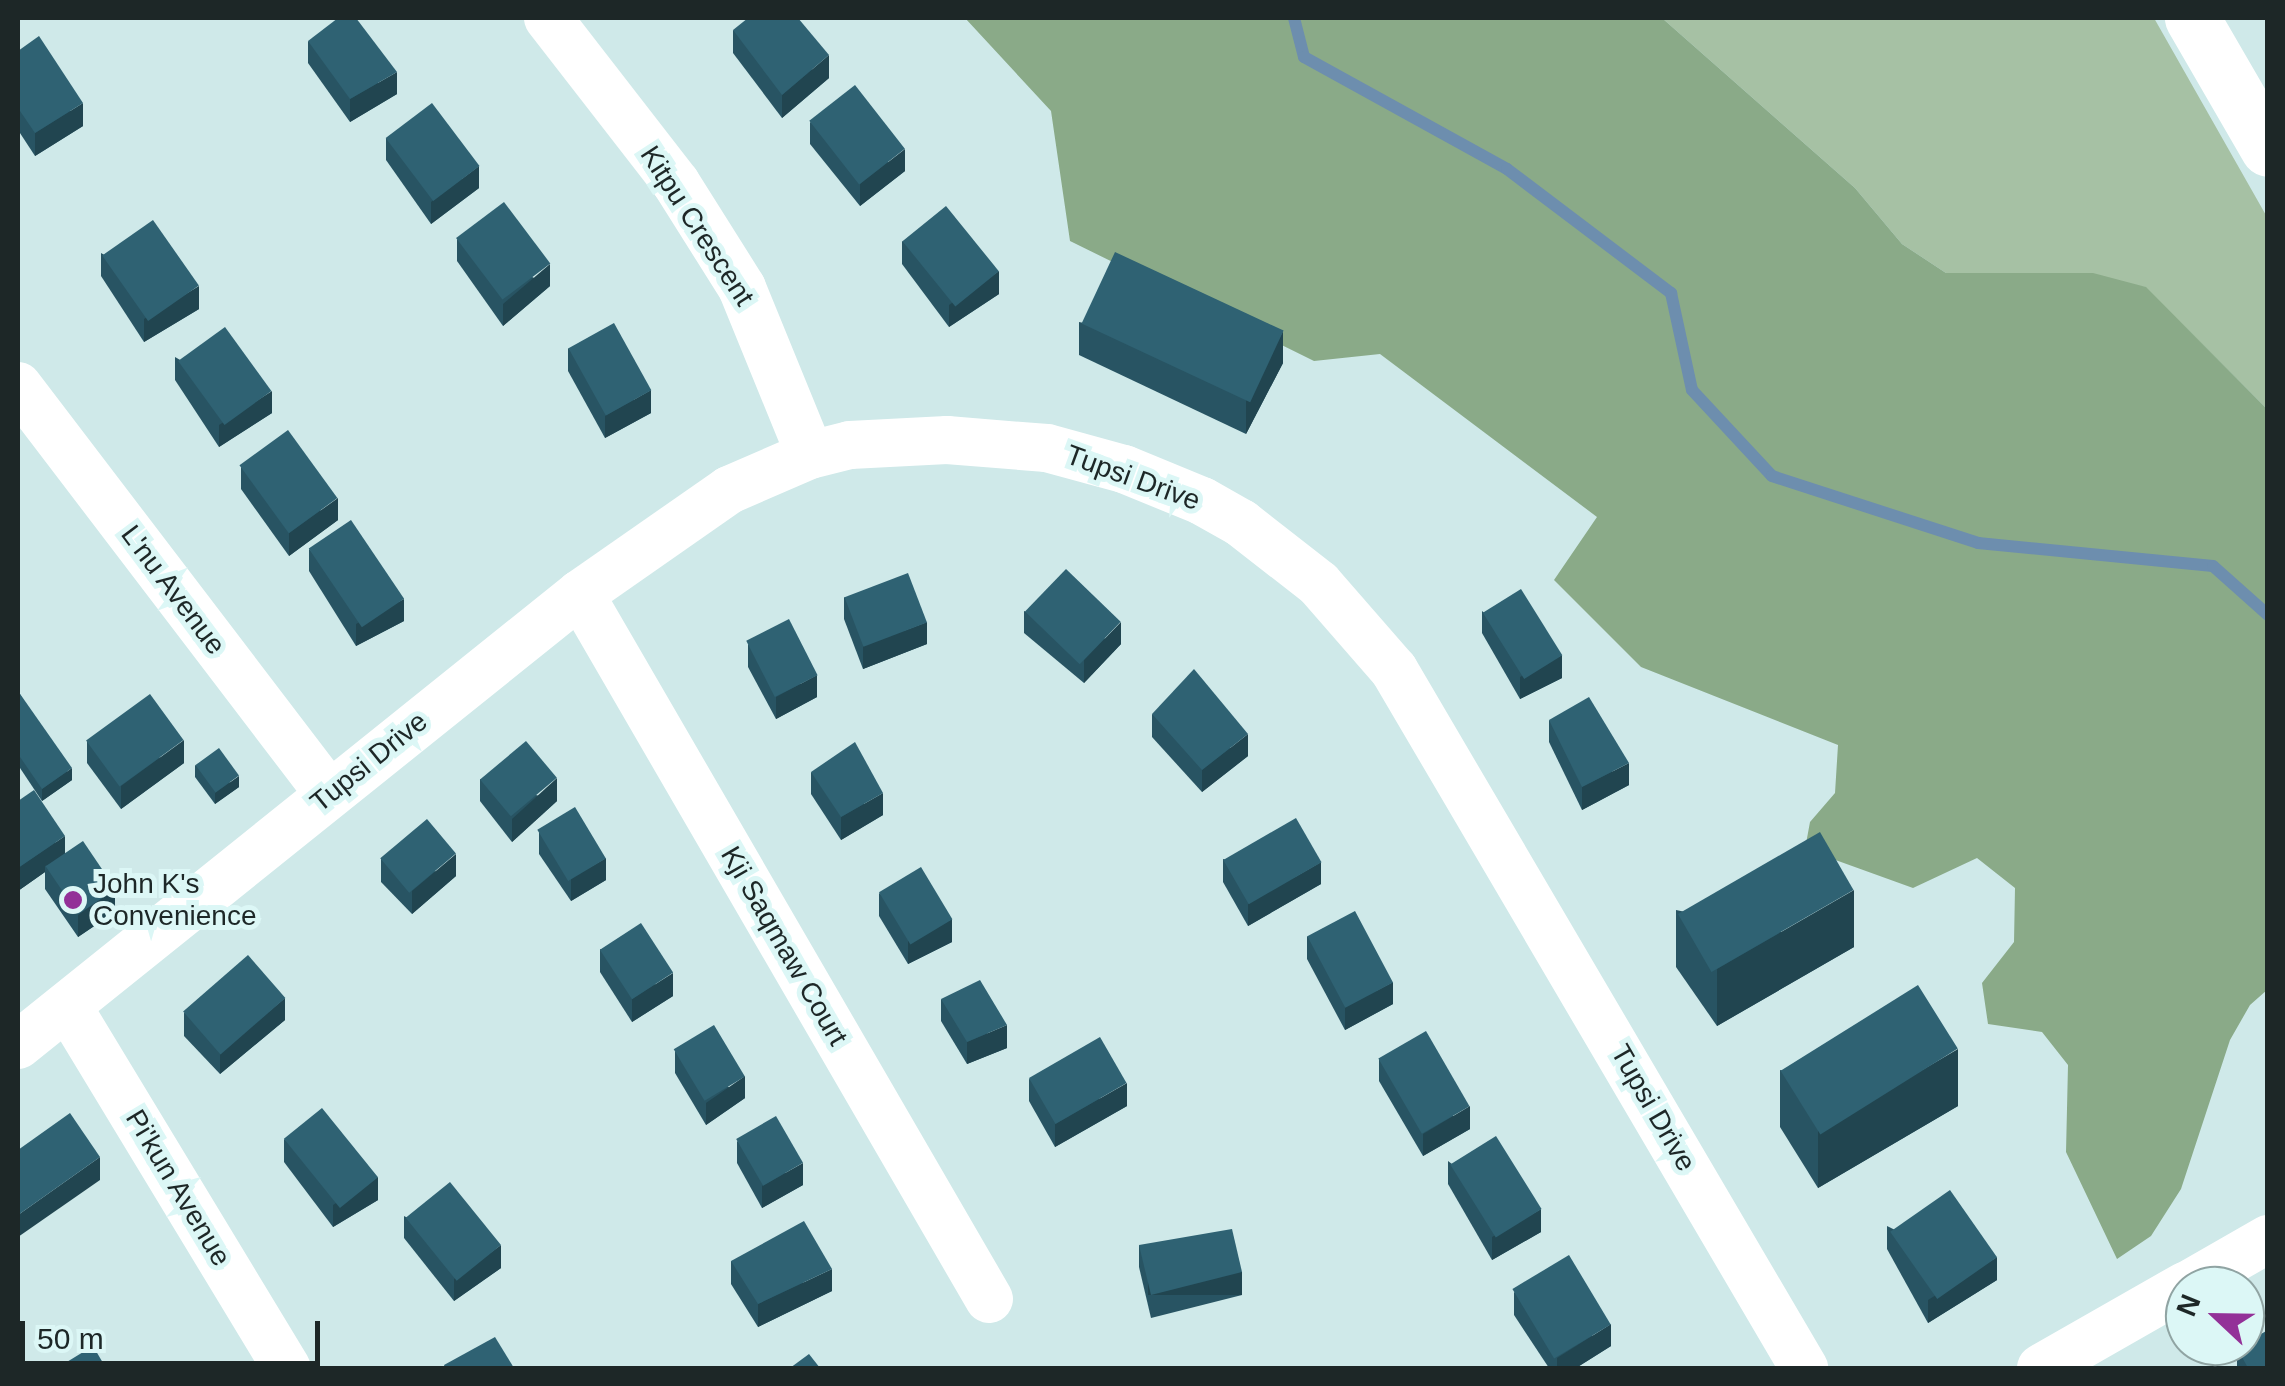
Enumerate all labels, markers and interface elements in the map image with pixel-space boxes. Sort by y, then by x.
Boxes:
street label: Kitpu Crescent [633,140,761,312]
street label: Tupsi Drive [1061,438,1205,518]
street label: L'nu Avenue [113,518,233,662]
street label: Tupsi Drive [304,705,434,819]
street label: Kji Saqmaw Court [713,841,855,1051]
place label: John K's Convenience [93,867,256,933]
marker: John K's Convenience [62,889,84,911]
street label: Tupsi Drive [1603,1039,1703,1177]
street label: Pi'kun Avenue [118,1103,238,1273]
north arrow [2165,1266,2265,1366]
text: N [2170,1290,2207,1321]
scale bar [25,1301,325,1363]
text: 50 m [37,1322,104,1355]

